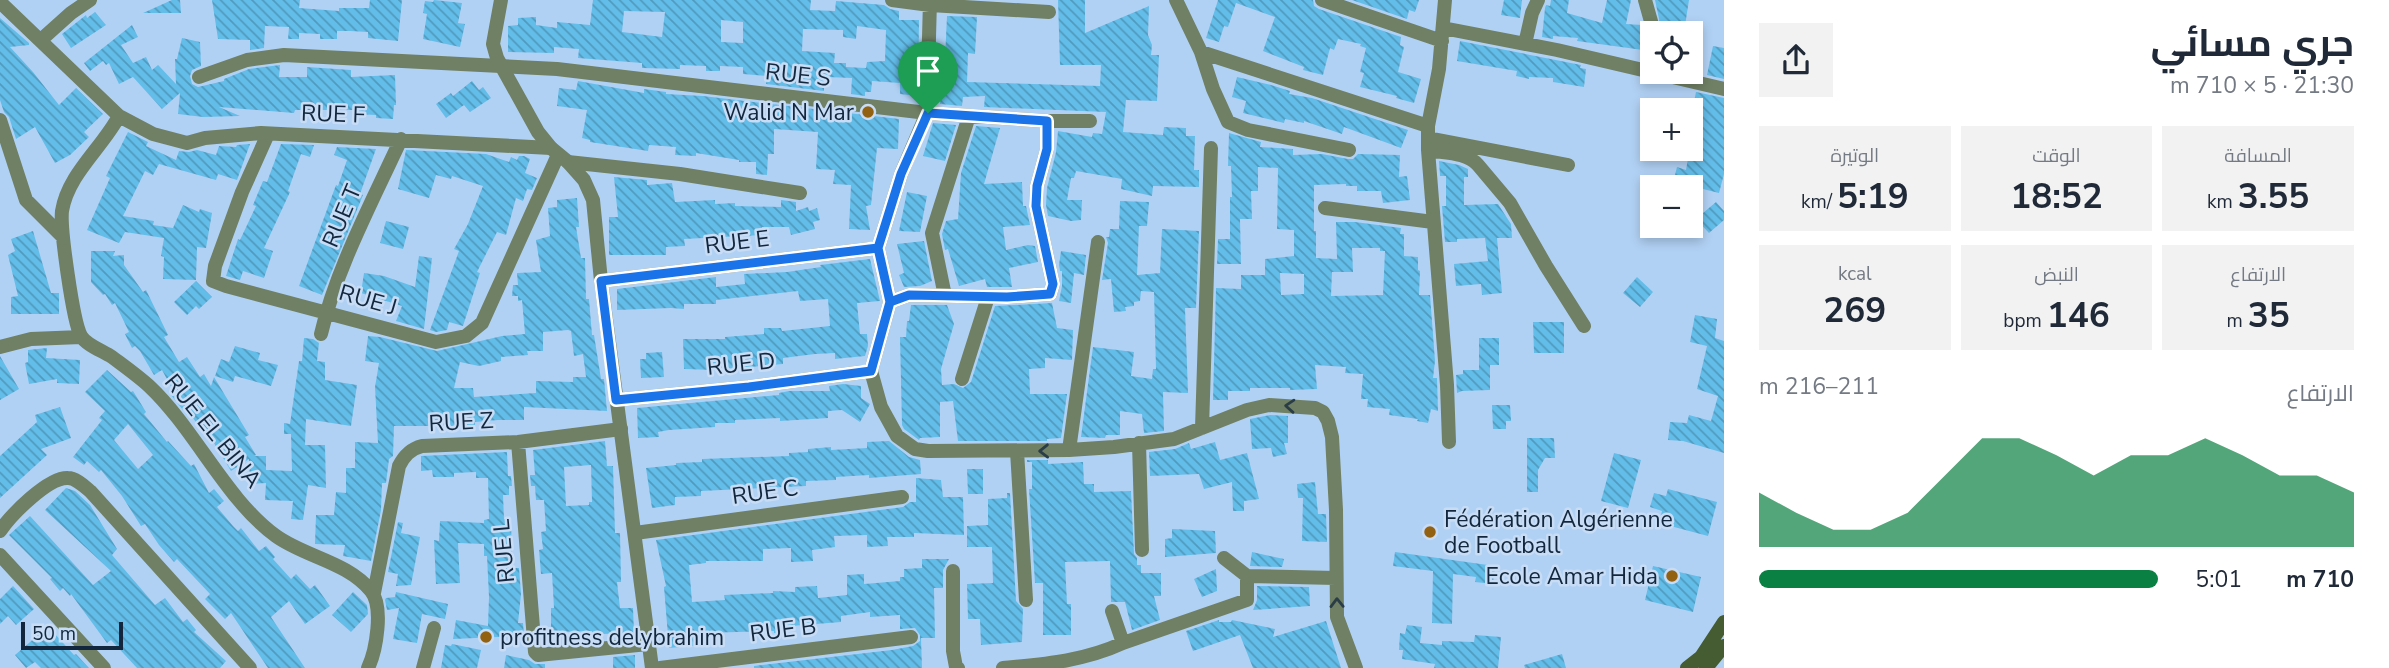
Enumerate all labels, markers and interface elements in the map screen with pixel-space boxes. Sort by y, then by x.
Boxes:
text: جري مسائي [2151,18,2354,69]
map controls [1640,21,1703,238]
button: locate [1640,21,1703,84]
button: share [1759,23,1833,97]
pin [898,41,958,113]
icon: arrive [909,52,947,90]
street label: RUE S [764,56,832,94]
text: 21:30 · 5 × 710 m [2170,70,2354,101]
street label: RUE F [300,97,366,131]
place label: Walid N Mar [723,97,855,128]
button: + [1640,98,1703,161]
marker: Walid N Mar [860,104,876,120]
text: الوتيرة [1830,143,1879,169]
text: الوقت [2032,143,2081,169]
text: المسافة [2224,143,2292,169]
text: 5:19 [1837,173,1909,220]
text: 18:52 [2010,173,2103,220]
text: 3.55 [2238,173,2309,220]
button: − [1640,175,1703,238]
street label: RUE T [315,180,369,252]
text: /km [1801,189,1837,215]
text: km [2207,189,2238,215]
street label: RUE E [703,223,771,261]
text: kcal [1838,261,1872,287]
text: النبض [2034,262,2079,288]
text: الارتفاع [2230,262,2286,288]
street label: RUE J [335,277,401,323]
text: 269 [1823,287,1886,334]
text: 146 [2047,292,2110,339]
text: 35 [2248,292,2290,339]
text: bpm [2003,308,2047,334]
text: m [2227,308,2248,334]
street label: RUE D [705,345,777,383]
street label: RUE EL BINA [157,367,269,495]
text: 211–216 m [1759,371,1879,402]
text: الارتفاع [2287,378,2354,409]
one-way arrow [1284,399,1295,414]
street label: RUE Z [428,405,495,439]
one-way arrow [1039,443,1049,459]
street label: RUE C [730,472,800,512]
place label: Fédération Algérienne de Football [1444,504,1673,561]
street label: RUE L [486,517,522,584]
marker: Fédération Algérienne de Football [1422,524,1438,540]
place label: Ecole Amar Hida [1485,561,1658,592]
text: 5:01 [2195,564,2242,595]
text: 710 m [2286,564,2354,595]
marker: Ecole Amar Hida [1664,568,1680,584]
one-way arrow [1329,598,1344,609]
street label: RUE B [748,611,818,649]
scale bar [21,619,122,651]
text: 50 m [32,621,76,647]
place label: profitness delybrahim [500,622,724,653]
marker: profitness delybrahim [478,629,494,645]

